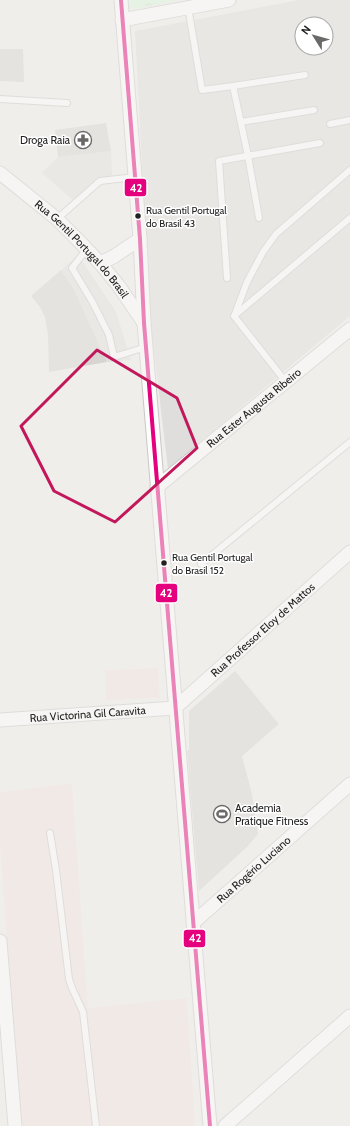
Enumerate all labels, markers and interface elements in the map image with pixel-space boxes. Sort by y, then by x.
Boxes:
north arrow [294,16,334,56]
text: N [298,23,314,37]
pharmacy icon: Droga Raia [73,130,93,150]
place label: Droga Raia [20,133,71,147]
line badge: 42 [124,178,147,197]
text: 42 [130,181,143,195]
street label: Rua Gentil Portugal do Brasil [32,197,132,301]
place label: Rua Gentil Portugal do Brasil 43 [146,204,227,230]
marker: Rua Gentil Portugal do Brasil 43 [133,211,143,221]
street label: Rua Ester Augusta Ribeiro [204,365,304,451]
place label: Rua Gentil Portugal do Brasil 152 [172,551,253,577]
marker: Rua Gentil Portugal do Brasil 152 [159,558,169,568]
street label: Rua Professor Eloy de Mattos [208,579,318,680]
line badge: 42 [155,583,178,603]
text: 42 [160,586,173,600]
street label: Rua Victorina Gil Caravita [29,703,147,725]
place label: Academia Pratique Fitness [235,801,309,828]
sports icon: Academia Pratique Fitness [212,804,232,824]
street label: Rua Rogério Luciano [214,833,294,906]
line badge: 42 [183,929,206,948]
text: 42 [189,931,202,945]

